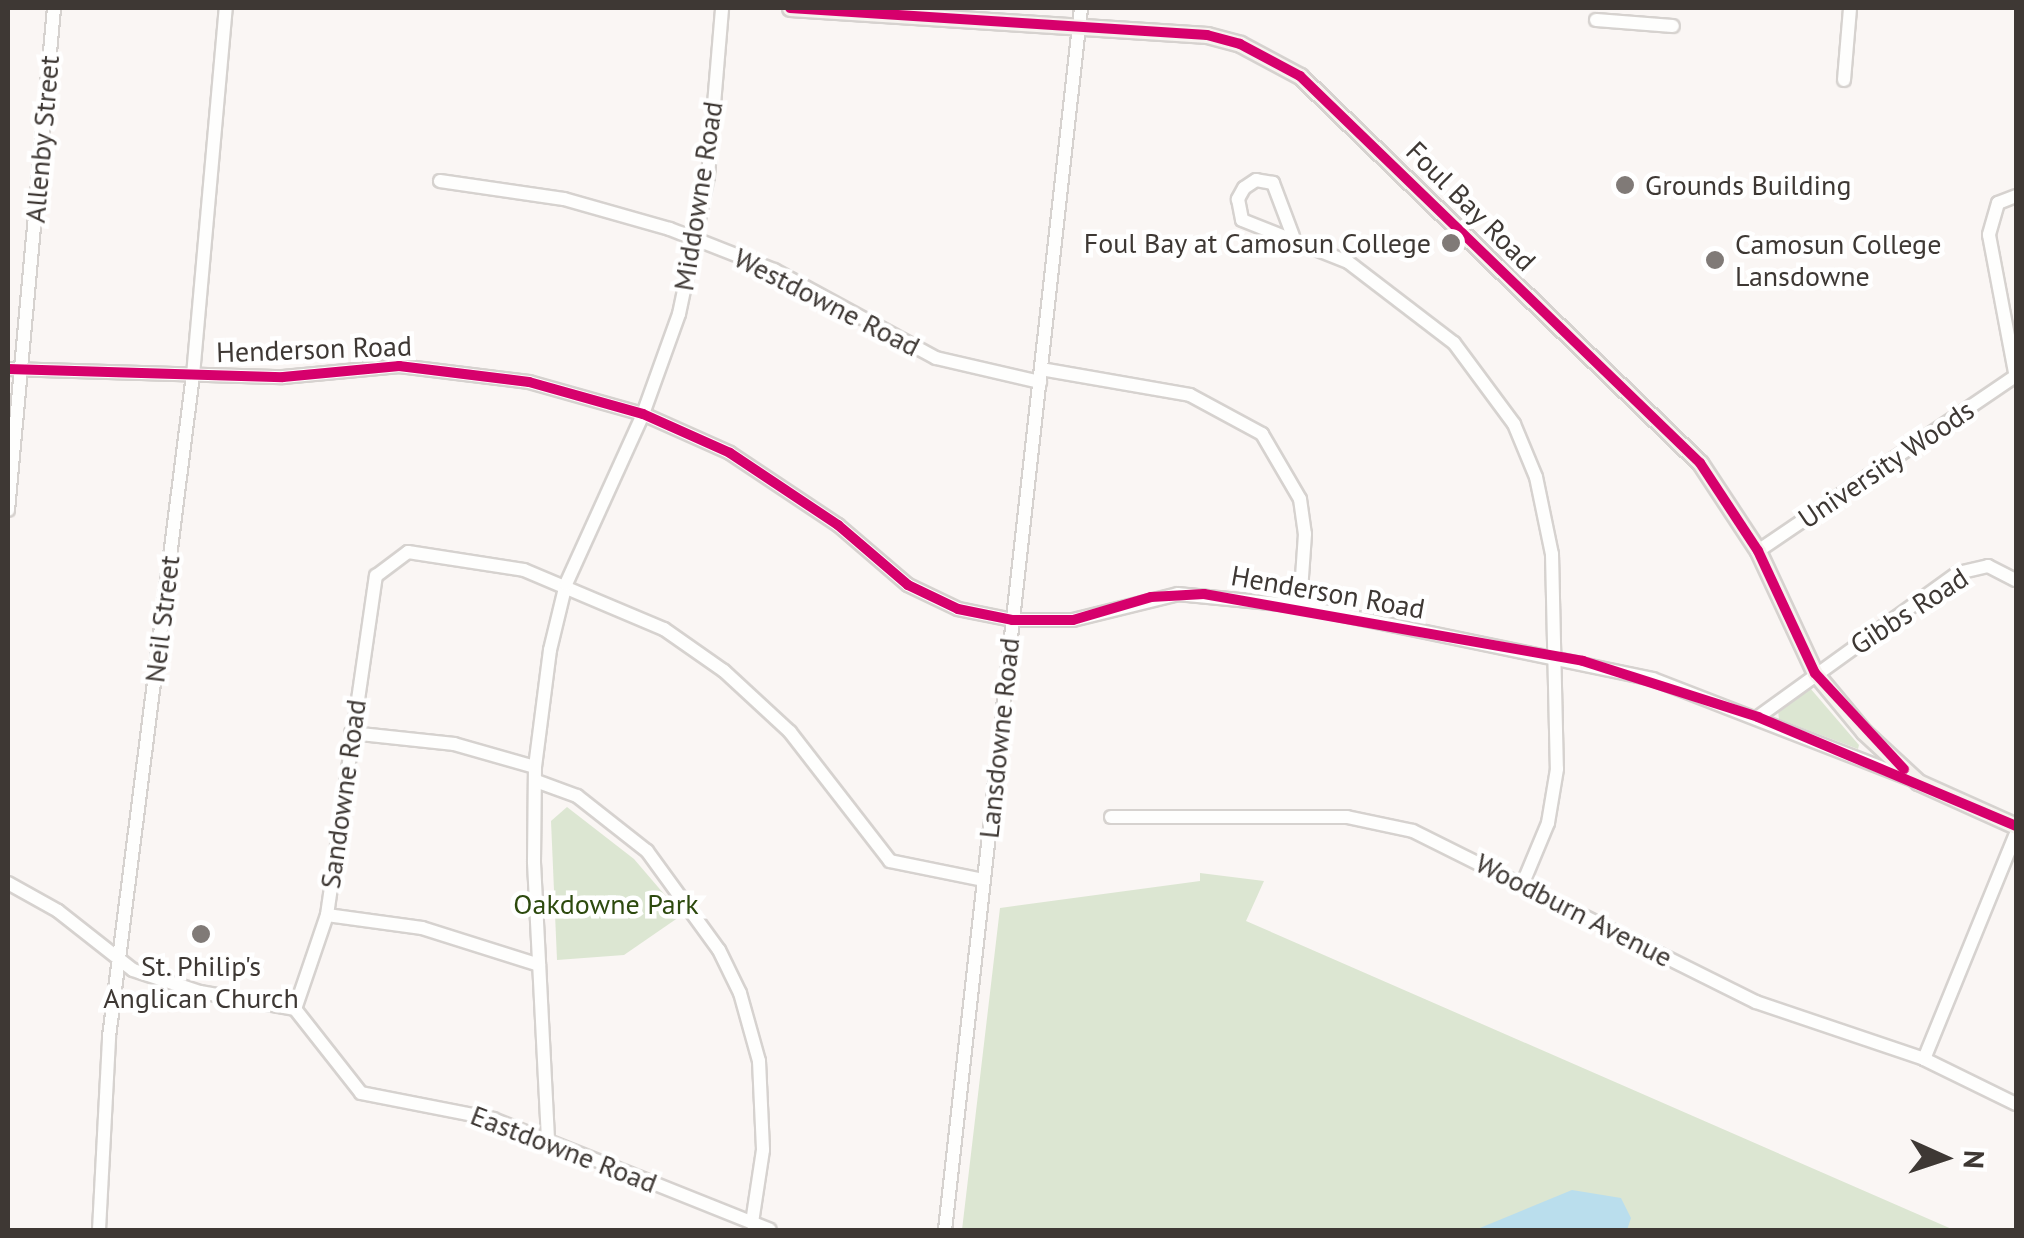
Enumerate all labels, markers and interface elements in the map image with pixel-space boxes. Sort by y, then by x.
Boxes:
street label: Allenby Street [18,53,66,225]
street label: Middowne Road [666,99,730,293]
street label: Foul Bay Road [1399,134,1543,278]
place label: Grounds Building [1645,168,1851,202]
marker: Grounds Building [1614,174,1636,196]
place label: Foul Bay at Camosun College [1083,226,1431,260]
place label: Camosun College Lansdowne [1735,227,1941,293]
marker: Foul Bay at Camosun College [1440,232,1462,254]
street label: Westdowne Road [728,241,926,363]
marker: Camosun College Lansdowne [1704,249,1726,271]
street label: Henderson Road [215,329,413,369]
street label: University Woods [1791,392,1981,536]
street label: Neil Street [138,554,186,684]
street label: Henderson Road [1229,558,1427,626]
street label: Gibbs Road [1844,561,1974,661]
street label: Lansdowne Road [972,636,1026,840]
street label: Sandowne Road [313,697,373,891]
street label: Woodburn Avenue [1470,846,1678,974]
park label: Oakdowne Park [513,887,699,921]
marker: St. Philip's Anglican Church [190,923,212,945]
place label: St. Philip's Anglican Church [103,949,299,1015]
street label: Eastdowne Road [466,1098,662,1200]
north arrow [1894,1108,1994,1208]
text: N [1956,1149,1993,1170]

